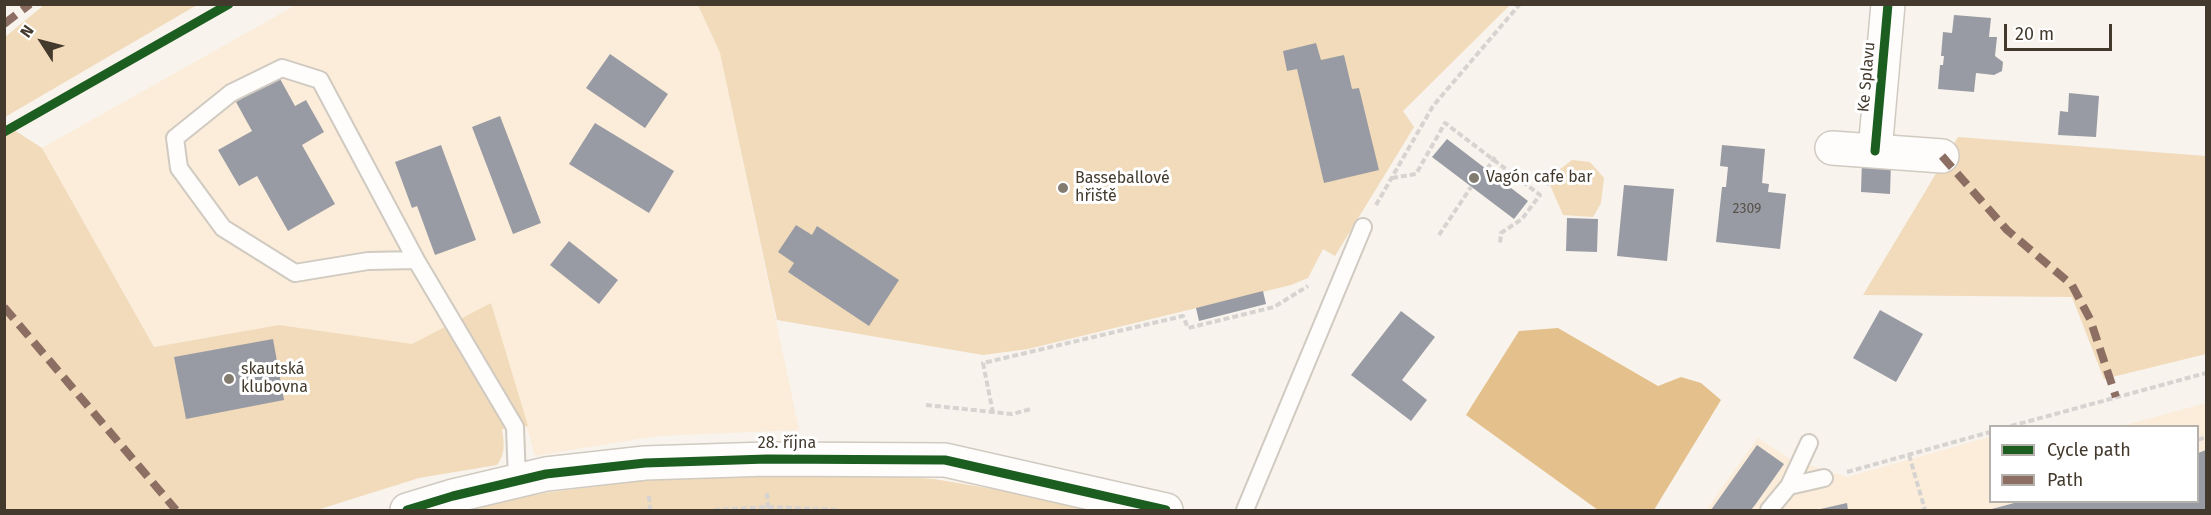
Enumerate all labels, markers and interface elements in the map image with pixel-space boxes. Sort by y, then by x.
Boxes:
north arrow [12,12,72,72]
scale bar [2007,12,2115,50]
text: N [16,21,38,41]
text: 20 m [2015,23,2054,45]
street label: Ke Splavu [1854,41,1880,113]
place label: Vagón cafe bar [1486,168,1592,188]
place label: Basseballové hřiště [1075,169,1170,207]
marker: Vagón cafe bar [1467,171,1481,185]
marker: Basseballové hřiště [1056,181,1070,195]
house number: 2309 [1733,201,1761,217]
place label: skautská klubovna [241,360,308,398]
marker: skautská klubovna [222,372,236,386]
legend [1989,425,2199,503]
street label: 28. října [758,434,816,454]
text: Cycle path [2047,439,2131,461]
text: Path [2047,469,2083,491]

